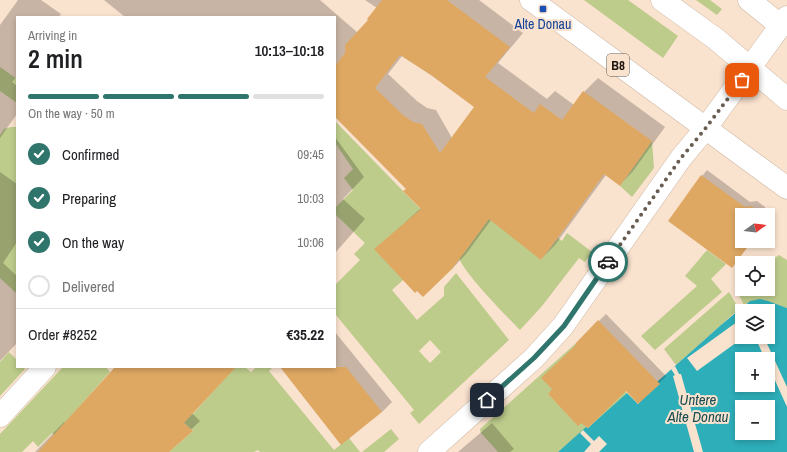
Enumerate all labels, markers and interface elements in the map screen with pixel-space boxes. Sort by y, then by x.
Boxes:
marker: Alte Donau [538,4,548,14]
place label: Alte Donau [514,15,571,33]
text: Arriving in [28,27,77,44]
text: 10:13–10:18 [255,40,324,61]
text: 2 min [28,41,83,76]
road number: B8 [607,54,629,76]
pin [725,63,759,97]
icon: bag [731,69,753,91]
text: On the way · 50 m [28,105,115,122]
icon: check [28,143,50,165]
text: Confirmed [62,144,119,165]
text: 09:45 [297,146,324,163]
icon: check [28,187,50,209]
text: Preparing [62,188,116,209]
text: 10:03 [297,190,324,207]
north arrow [735,208,775,248]
map controls [735,208,775,440]
icon: check [28,231,50,253]
text: On the way [62,232,124,253]
text: 10:06 [297,234,324,251]
courier [588,242,628,282]
icon: car [597,251,619,273]
button: locate [735,256,775,296]
text: Delivered [62,276,115,297]
button: layers [735,304,775,344]
text: Order #8252 [28,324,97,345]
text: €35.22 [286,324,324,345]
button: + [735,352,775,392]
pin [470,383,504,417]
icon: home [476,389,498,411]
water label: Untere Alte Donau [667,389,729,427]
button: − [735,400,775,440]

